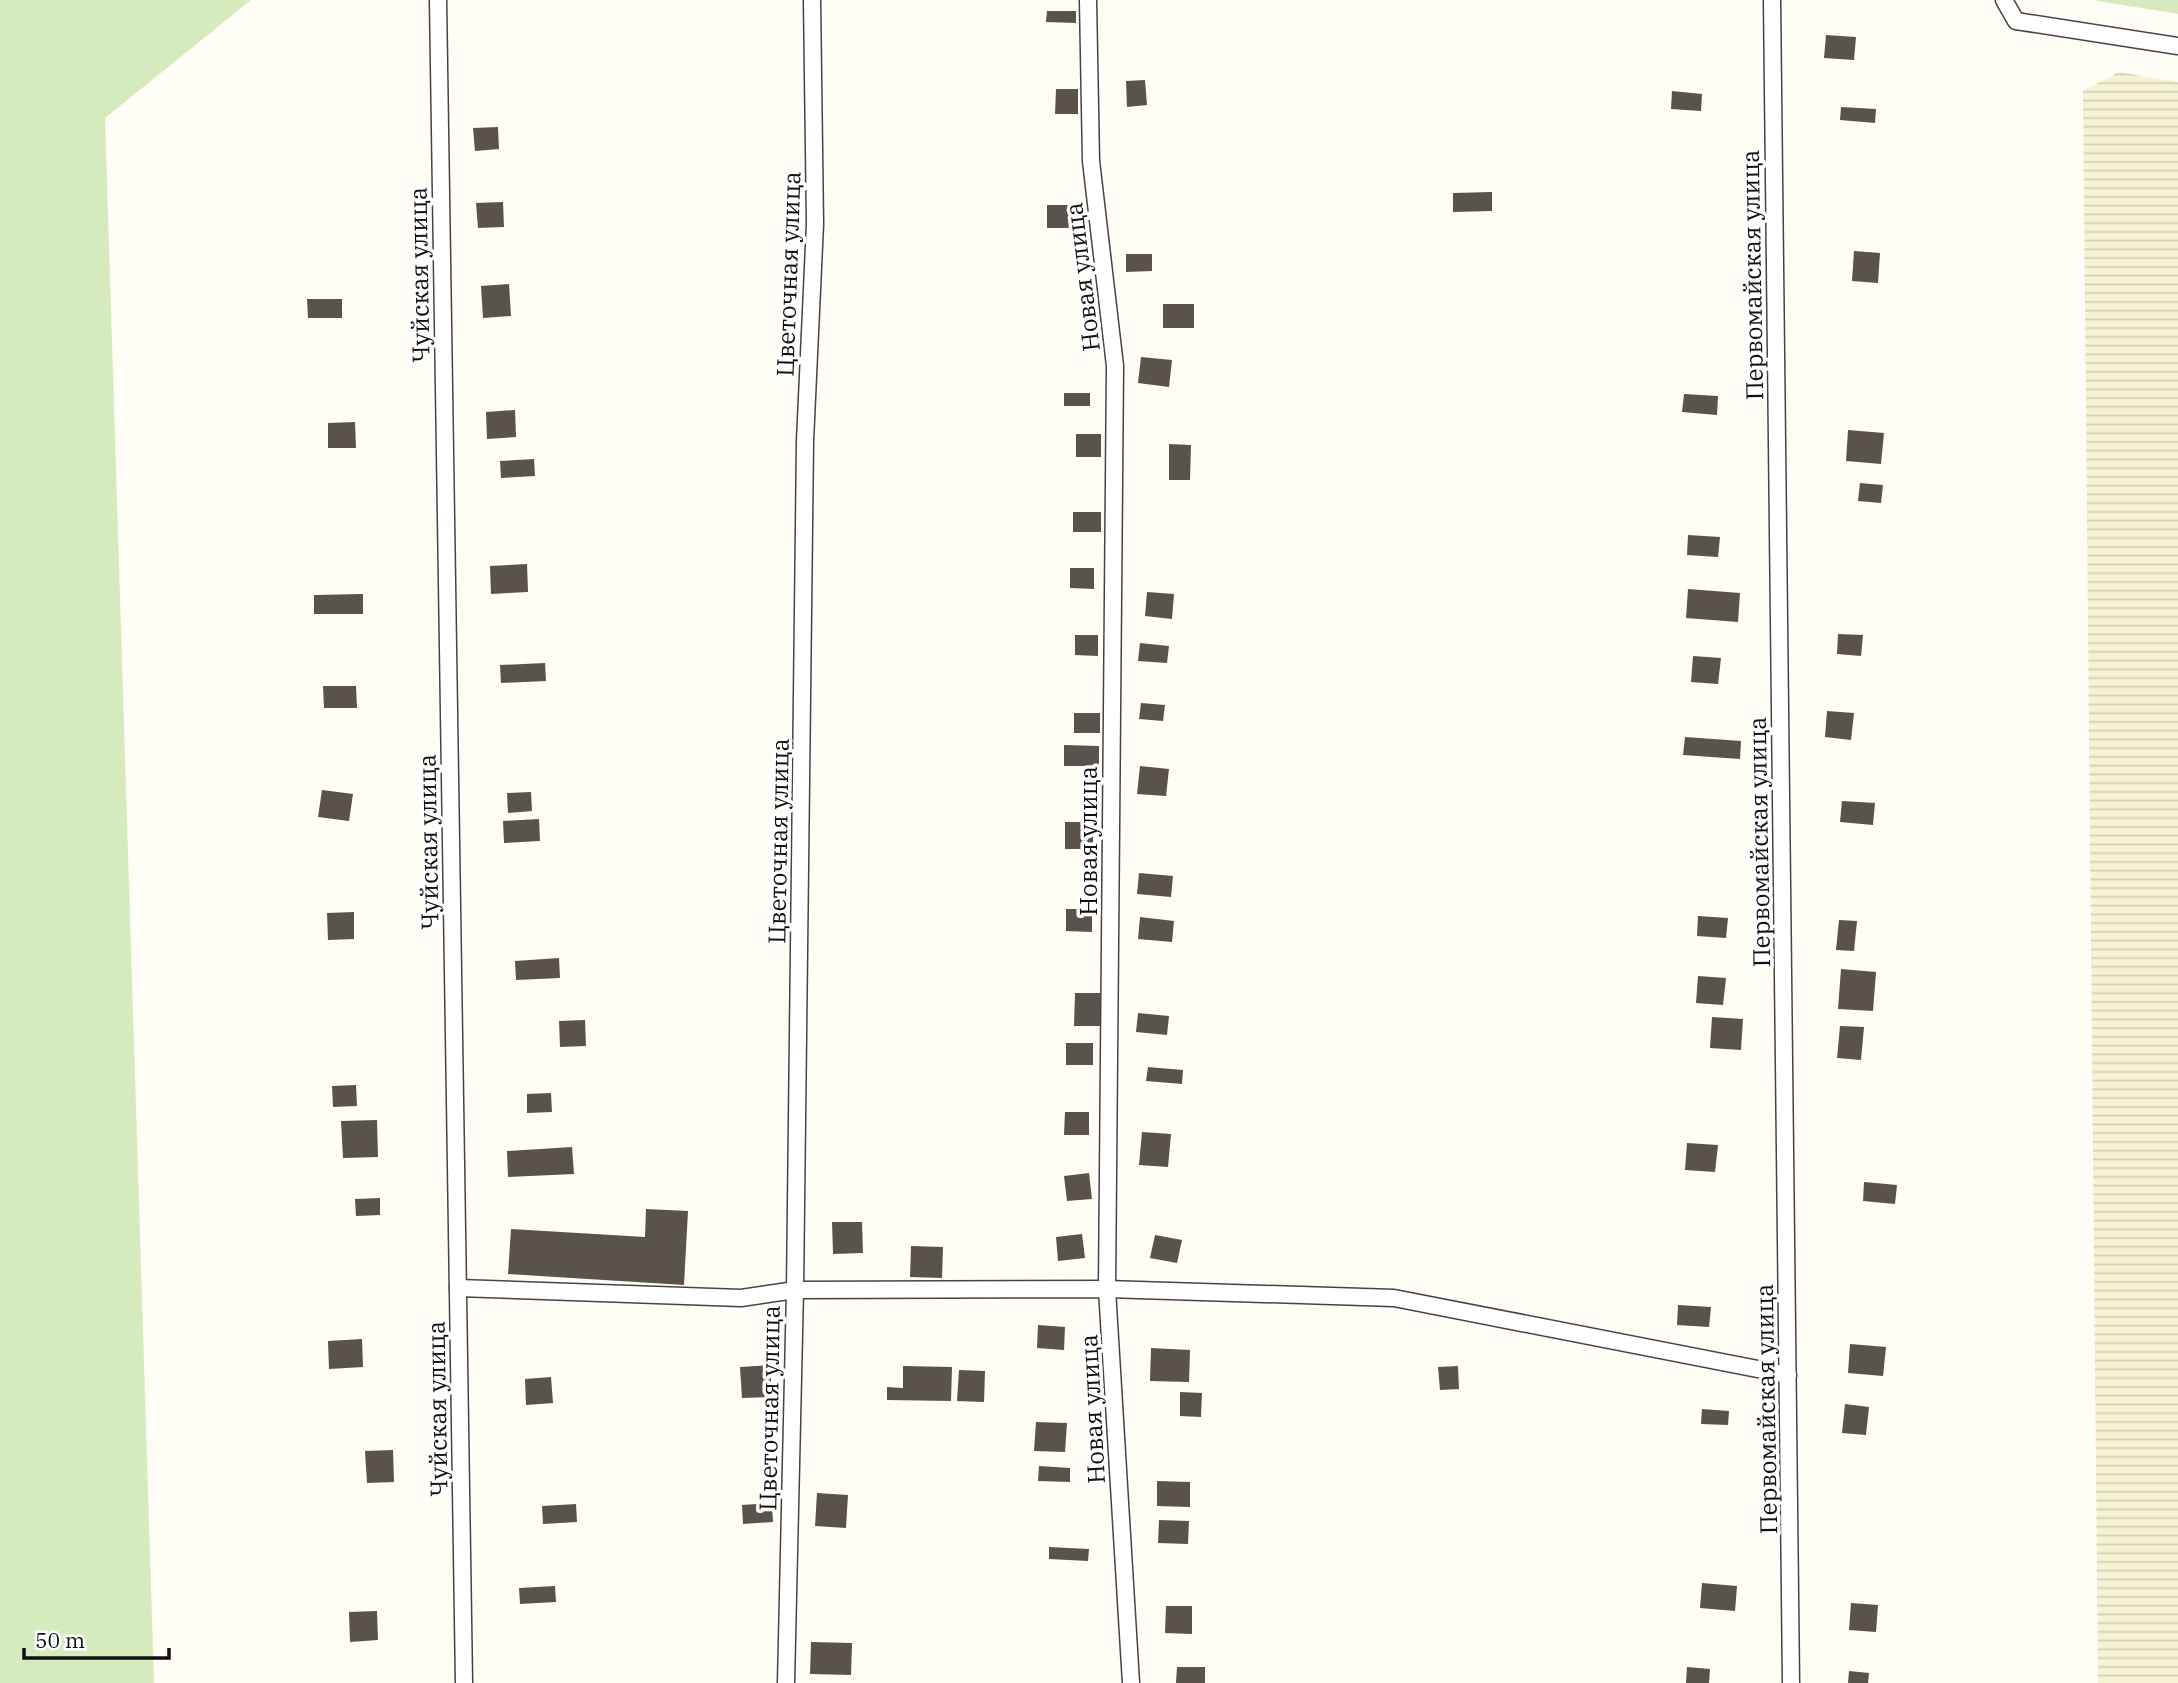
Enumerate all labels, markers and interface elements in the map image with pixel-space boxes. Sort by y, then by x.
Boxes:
street label: Первомайская улица [1734,150,1770,400]
street label: Цветочная улица [768,171,808,377]
street label: Чуйская улица [401,187,437,363]
street label: Новая улица [1057,201,1107,353]
street label: Первомайская улица [1741,717,1777,967]
street label: Цветочная улица [760,738,796,944]
street label: Чуйская улица [410,754,446,930]
street label: Новая улица [1072,766,1104,916]
street label: Первомайская улица [1748,1284,1784,1534]
street label: Цветочная улица [751,1305,787,1511]
street label: Чуйская улица [419,1321,455,1497]
street label: Новая улица [1072,1333,1112,1485]
scale bar [24,1616,170,1660]
text: 50 m [35,1626,85,1654]

